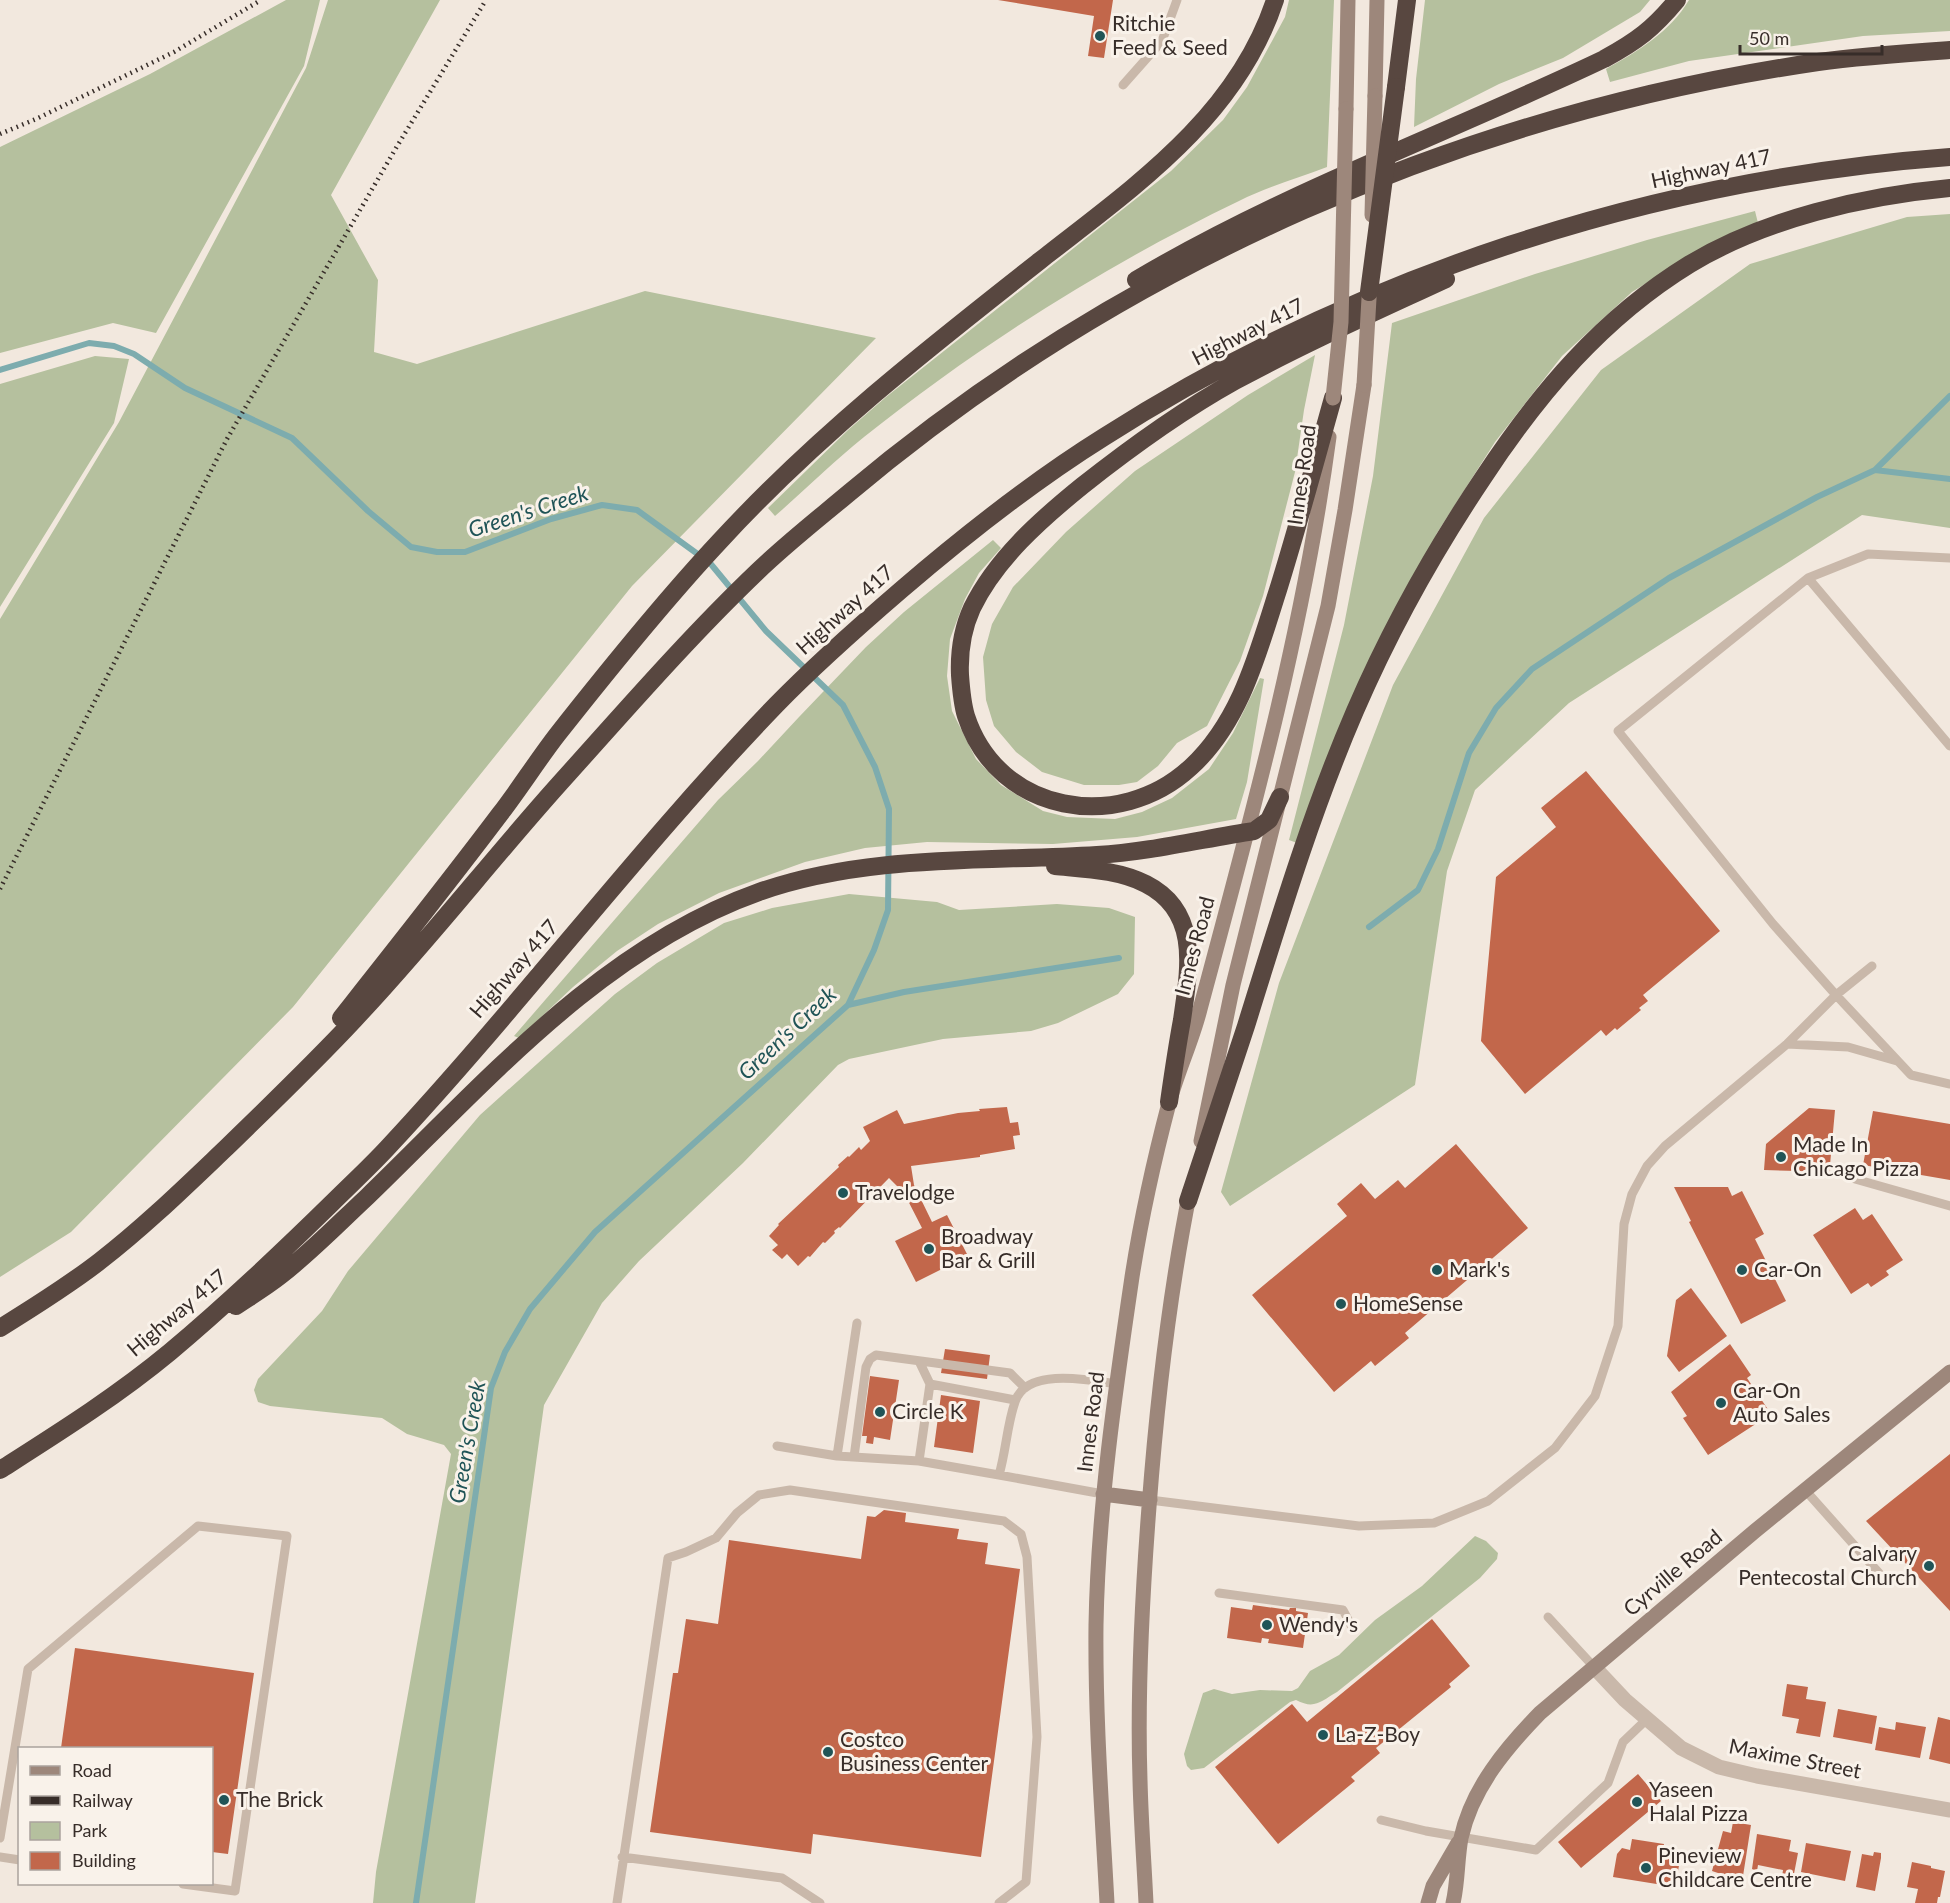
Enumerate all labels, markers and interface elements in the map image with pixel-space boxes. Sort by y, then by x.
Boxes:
place label: Ritchie Feed & Seed [1112,10,1228,59]
scale bar [1740,18,1882,56]
text: 50 m [1749,27,1789,49]
marker: Ritchie Feed & Seed [1093,29,1107,43]
street label: Highway 417 [1648,143,1773,192]
street label: Highway 417 [1187,292,1307,370]
street label: Innes Road [1281,423,1320,527]
water label: Green's Creek [465,478,592,543]
street label: Highway 417 [790,559,898,659]
street label: Innes Road [1168,893,1219,998]
street label: Highway 417 [463,914,562,1022]
water label: Green's Creek [732,980,842,1085]
place label: Made In Chicago Pizza [1793,1131,1919,1180]
marker: Made In Chicago Pizza [1774,1150,1788,1164]
place label: Travelodge [855,1179,955,1204]
marker: Travelodge [836,1186,850,1200]
place label: Broadway Bar & Grill [941,1223,1036,1272]
marker: Broadway Bar & Grill [922,1242,936,1256]
place label: Mark's [1449,1256,1510,1281]
place label: Car-On [1754,1256,1822,1281]
street label: Highway 417 [121,1263,231,1361]
marker: Mark's [1430,1263,1444,1277]
marker: Car-On [1735,1263,1749,1277]
place label: HomeSense [1353,1290,1463,1315]
marker: HomeSense [1334,1297,1348,1311]
street label: Innes Road [1071,1370,1108,1474]
place label: Car-On Auto Sales [1733,1377,1830,1426]
water label: Green's Creek [442,1378,491,1505]
marker: Car-On Auto Sales [1714,1396,1728,1410]
place label: Circle K [892,1398,964,1423]
marker: Circle K [873,1405,887,1419]
street label: Cyrville Road [1618,1523,1726,1620]
place label: Calvary Pentecostal Church [1738,1540,1917,1589]
marker: Calvary Pentecostal Church [1922,1559,1936,1573]
place label: Wendy's [1279,1611,1358,1636]
marker: Wendy's [1260,1618,1274,1632]
place label: La-Z-Boy [1335,1721,1420,1746]
place label: Costco Business Center [840,1726,989,1775]
marker: La-Z-Boy [1316,1728,1330,1742]
street label: Maxime Street [1727,1732,1864,1783]
marker: Costco Business Center [821,1745,835,1759]
legend [18,1747,213,1885]
text: Road [72,1759,112,1781]
place label: Yaseen Halal Pizza [1649,1776,1748,1825]
place label: The Brick [236,1786,323,1811]
text: Railway [72,1789,133,1811]
marker: The Brick [217,1793,231,1807]
marker: Yaseen Halal Pizza [1630,1795,1644,1809]
text: Park [72,1819,108,1841]
place label: Pineview Childcare Centre [1658,1842,1812,1891]
text: Building [72,1849,136,1871]
marker: Pineview Childcare Centre [1639,1861,1653,1875]

